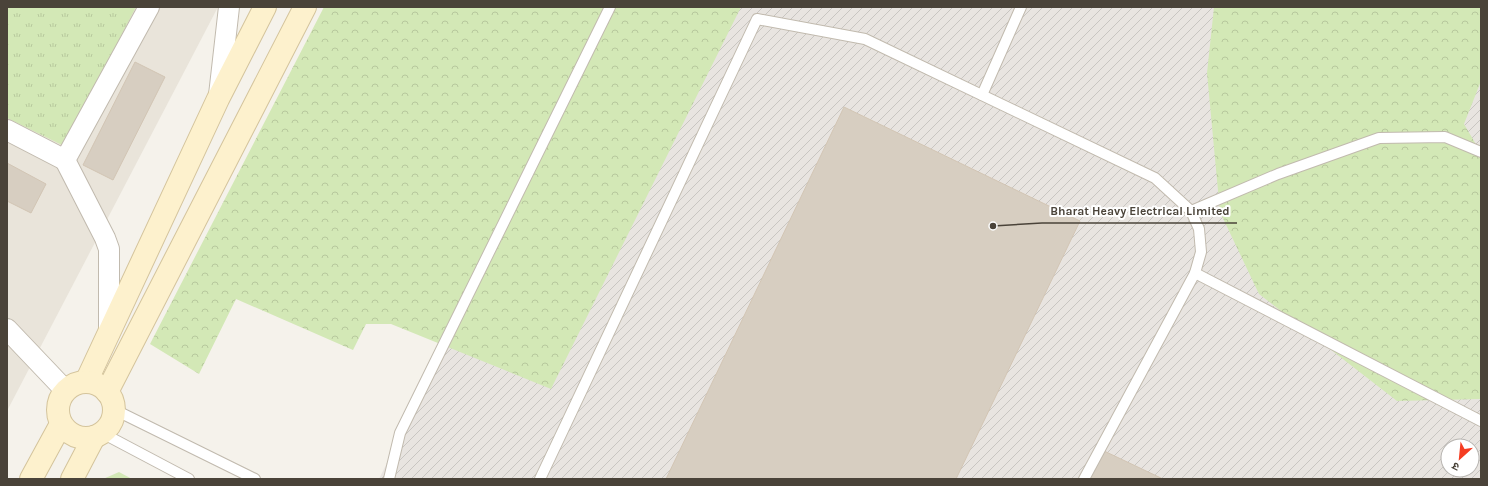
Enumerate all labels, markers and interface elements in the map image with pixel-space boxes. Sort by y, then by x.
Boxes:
callout: Bharat Heavy Electrical Limited [1042,199,1237,223]
text: Bharat Heavy Electrical Limited [1050,204,1230,218]
north arrow [1440,438,1480,478]
text: उ [1449,459,1462,474]

